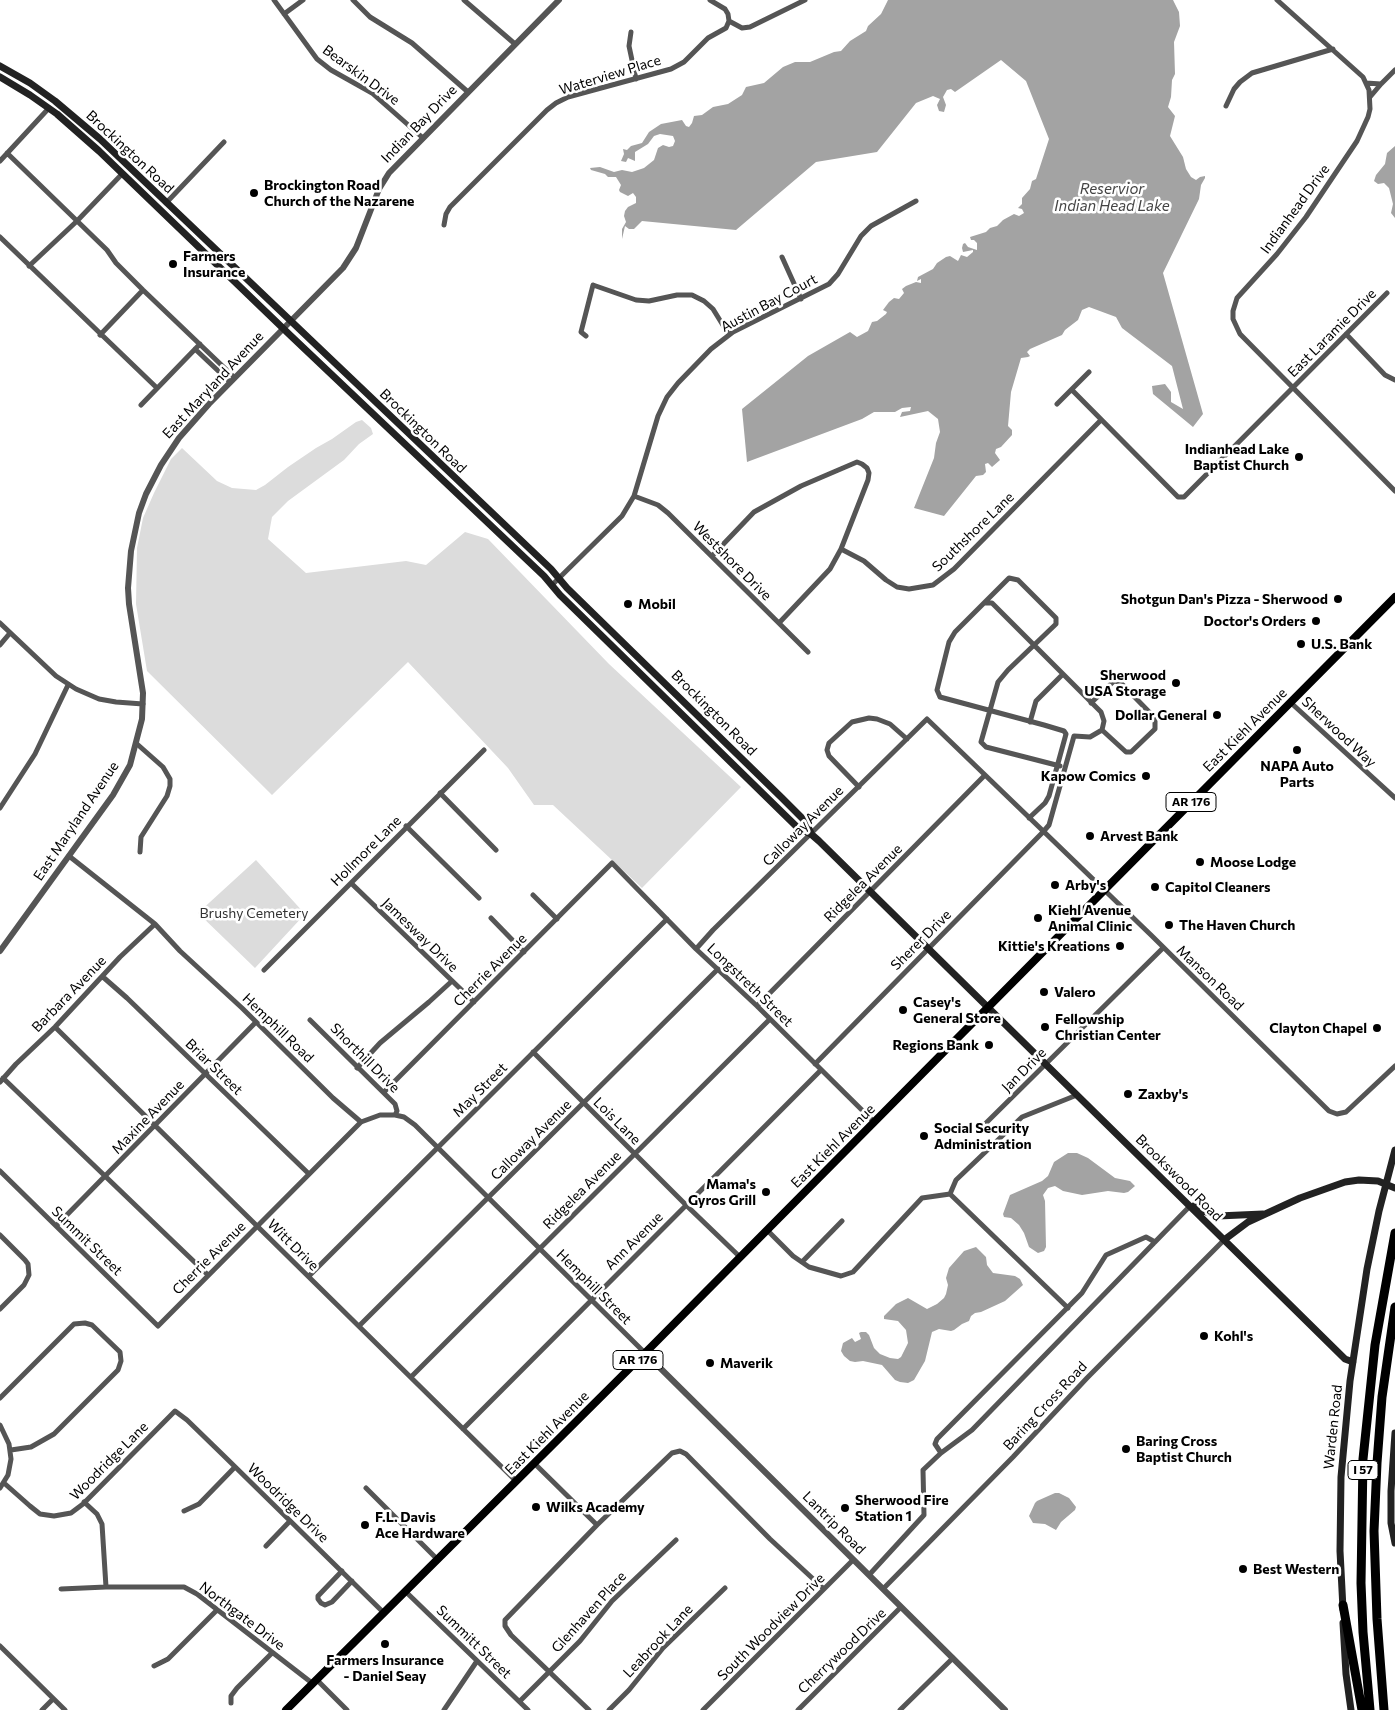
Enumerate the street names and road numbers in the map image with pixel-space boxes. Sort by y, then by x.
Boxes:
street label: Bearskin Drive [319,41,403,109]
street label: Waterview Place [557,52,663,98]
street label: Indian Bay Drive [378,82,460,166]
street label: Brockington Road [83,107,177,197]
street label: Indianhead Drive [1257,161,1333,257]
street label: Austin Bay Court [718,270,820,336]
street label: East Laramie Drive [1284,285,1380,381]
street label: East Maryland Avenue [159,328,267,442]
street label: Brockington Road [376,385,470,477]
street label: Southshore Lane [929,489,1017,575]
street label: Westshore Drive [689,518,775,604]
street label: Brockington Road [668,667,760,759]
street label: East Kiehl Avenue [1200,685,1290,775]
street label: Sherwood Way [1298,693,1380,771]
street label: East Maryland Avenue [30,758,122,884]
street label: Calloway Avenue [759,782,847,870]
road number: AR 176 [1166,792,1216,812]
street label: Hollmore Lane [327,812,405,890]
street label: Ridgelea Avenue [820,840,906,926]
street label: Jamesway Drive [378,895,462,975]
street label: Sherer Drive [887,906,955,974]
street label: Cherrie Avenue [450,930,530,1010]
street label: Longstreth Street [704,940,796,1030]
street label: Manson Road [1173,942,1247,1014]
street label: Barbara Avenue [28,952,110,1036]
street label: Hemphill Road [239,990,317,1066]
street label: Shorthill Drive [327,1020,403,1096]
street label: Briar Street [182,1035,246,1099]
street label: Jan Drive [998,1044,1050,1096]
street label: May Street [449,1059,511,1121]
street label: Maxine Avenue [108,1076,188,1158]
street label: Lois Lane [590,1094,644,1148]
street label: Calloway Avenue [487,1096,575,1184]
street label: East Kiehl Avenue [788,1101,878,1191]
street label: Brookswood Road [1132,1131,1226,1225]
street label: Ridgelea Avenue [539,1147,625,1233]
street label: Summit Street [48,1203,126,1279]
street label: Ann Avenue [602,1209,666,1273]
street label: Witt Drive [264,1216,322,1274]
street label: Cherrie Avenue [169,1218,249,1298]
street label: Hemphill Street [553,1246,635,1328]
road number: AR 176 [613,1350,663,1370]
street label: Baring Cross Road [1000,1358,1090,1454]
street label: Warden Road [1320,1384,1346,1470]
street label: East Kiehl Avenue [502,1388,592,1478]
street label: Woodridge Lane [66,1418,152,1504]
street label: Woodridge Drive [244,1460,332,1546]
road number: I 57 [1348,1460,1378,1480]
street label: Lantrip Road [799,1488,869,1558]
street label: Glenhaven Place [548,1568,630,1656]
street label: South Woodview Drive [714,1570,828,1684]
street label: Northgate Drive [196,1578,288,1654]
street label: Leabrook Lane [620,1601,696,1681]
street label: Summitt Street [433,1602,515,1682]
street label: Cherrywood Drive [795,1605,889,1697]

